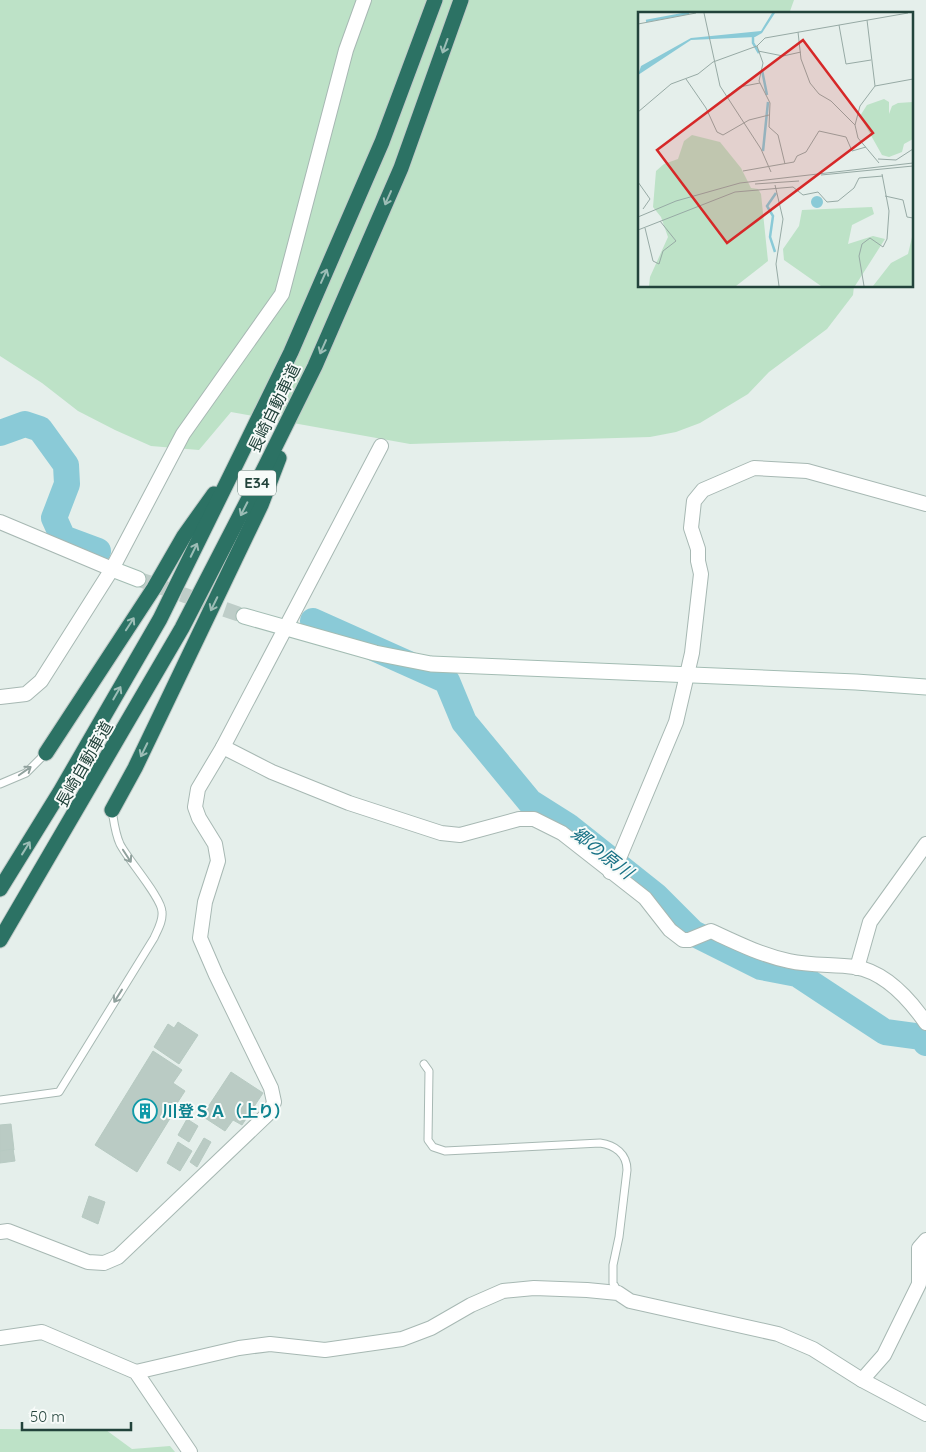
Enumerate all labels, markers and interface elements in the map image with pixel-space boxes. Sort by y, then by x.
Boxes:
inset map [638,12,914,288]
one-way arrow [440,38,449,53]
one-way arrow [382,190,392,205]
one-way arrow [319,269,329,284]
one-way arrow [317,339,327,354]
street label: 長崎自動車道 [244,360,304,456]
road number: E34 [238,470,276,496]
one-way arrow [239,501,249,516]
one-way arrow [189,542,199,557]
one-way arrow [208,596,218,611]
one-way arrow [125,617,136,631]
one-way arrow [113,686,123,700]
street label: 長崎自動車道 [51,717,117,811]
one-way arrow [138,743,148,758]
one-way arrow [18,766,32,776]
water label: 郷の原川 [567,821,639,885]
one-way arrow [21,841,31,855]
one-way arrow [123,848,133,862]
one-way arrow [113,988,123,1002]
building icon: 川登ＳＡ（上り） [132,1098,158,1124]
place label: 川登ＳＡ（上り） [162,1101,290,1121]
scale bar [22,1400,131,1432]
text: 50 m [30,1407,65,1426]

